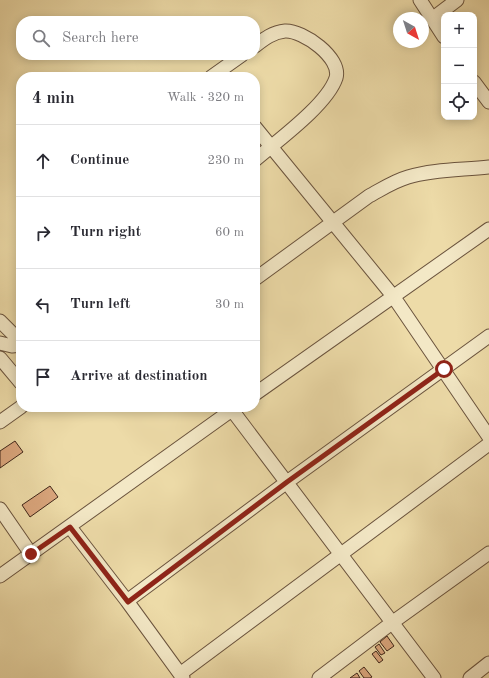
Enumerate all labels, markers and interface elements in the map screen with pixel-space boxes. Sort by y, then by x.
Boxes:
north arrow [393,12,429,48]
map controls [441,12,477,120]
button: + [441,12,477,48]
search box [16,16,260,60]
icon: search [30,27,52,49]
text: Search here [62,31,139,46]
button: − [441,48,477,84]
button: locate [441,84,477,120]
text: 4 min [32,90,75,107]
text: Walk · 320 m [167,91,244,104]
icon: ahead [32,150,54,172]
text: Continue [70,153,129,168]
text: 230 m [207,154,244,167]
icon: right [32,222,54,244]
text: Turn right [70,225,141,240]
text: 60 m [215,226,244,239]
icon: left [32,294,54,316]
text: Turn left [70,297,130,312]
text: 30 m [215,298,244,311]
route start [435,360,453,378]
icon: arrive [32,366,54,388]
text: Arrive at destination [70,369,208,384]
route end [22,545,40,563]

